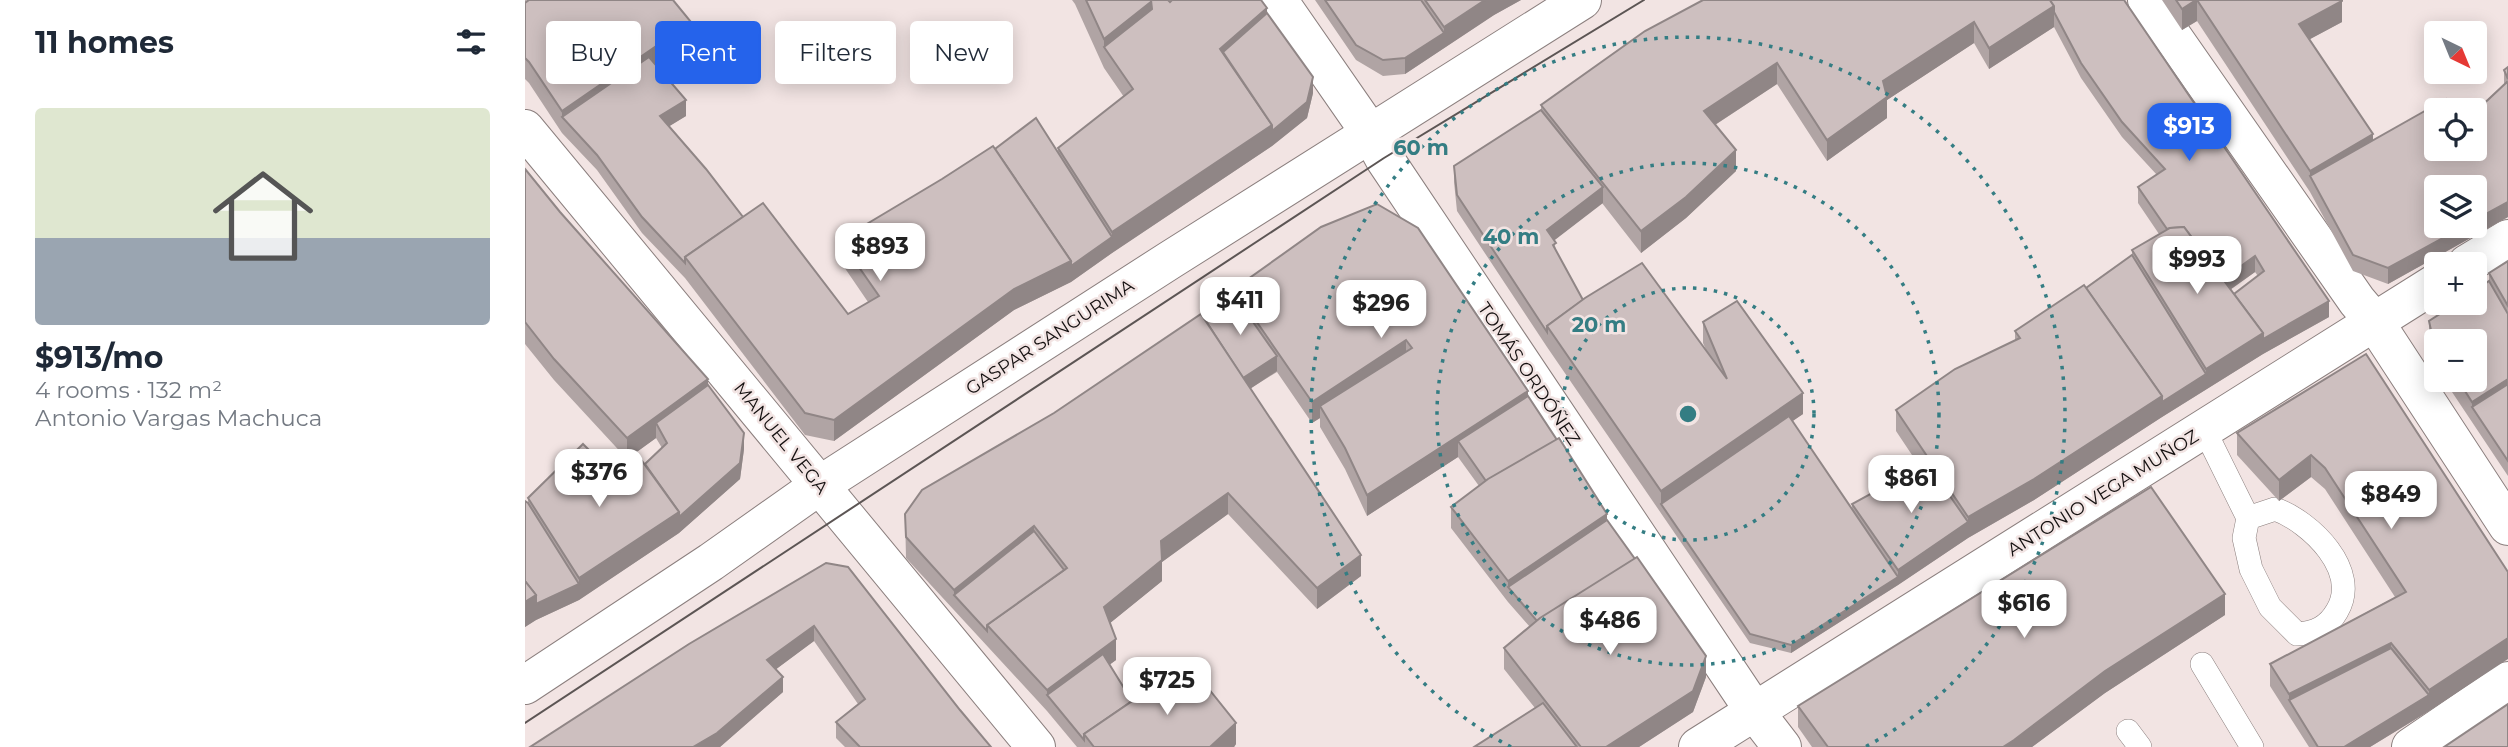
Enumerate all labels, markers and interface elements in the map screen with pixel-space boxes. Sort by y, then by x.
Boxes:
chip: Buy [546,21,641,84]
chip: Rent [655,21,761,84]
chip: Filters [775,21,896,84]
chip: New [910,21,1013,84]
north arrow [2424,21,2487,84]
map controls [2424,21,2487,392]
icon: filters [452,23,490,61]
text: 11 homes [35,24,174,61]
button: locate [2424,98,2487,161]
pin: $913 [2148,104,2230,163]
text: $913 [2163,112,2215,140]
text: 60 m [1393,135,1449,160]
icon: home [200,153,326,279]
button: layers [2424,175,2487,238]
pin: $893 [839,224,921,283]
text: 40 m [1483,224,1539,249]
text: $893 [851,232,909,260]
pin: $993 [2156,236,2238,296]
text: $993 [2168,245,2226,273]
button: + [2424,252,2487,315]
street label: GASPAR SANGURIMA [962,274,1138,400]
pin: $411 [1199,278,1281,337]
pin: $296 [1340,280,1422,340]
text: $411 [1216,286,1264,314]
text: $296 [1352,289,1410,317]
street label: TOMÁS ORDÓÑEZ [1473,298,1585,450]
text: 20 m [1572,312,1626,337]
button: − [2424,329,2487,392]
text: $913/mo [35,339,163,376]
text: 4 rooms · 132 m² [35,376,222,404]
street label: MANUEL VEGA [729,378,833,498]
centre of rings [1676,402,1700,426]
text: Antonio Vargas Machuca [35,404,322,432]
street label: ANTONIO VEGA MUÑOZ [2003,425,2203,561]
pin: $376 [558,449,640,509]
pin: $861 [1870,456,1952,515]
text: $376 [571,458,627,486]
text: $861 [1884,464,1938,492]
pin: $849 [2350,472,2432,531]
text: $849 [2361,480,2421,508]
pin: $616 [1983,580,2065,640]
text: $616 [1998,589,2051,617]
pin: $486 [1569,598,1651,657]
text: $486 [1580,606,1640,634]
pin: $725 [1126,658,1208,717]
text: $725 [1139,666,1195,694]

